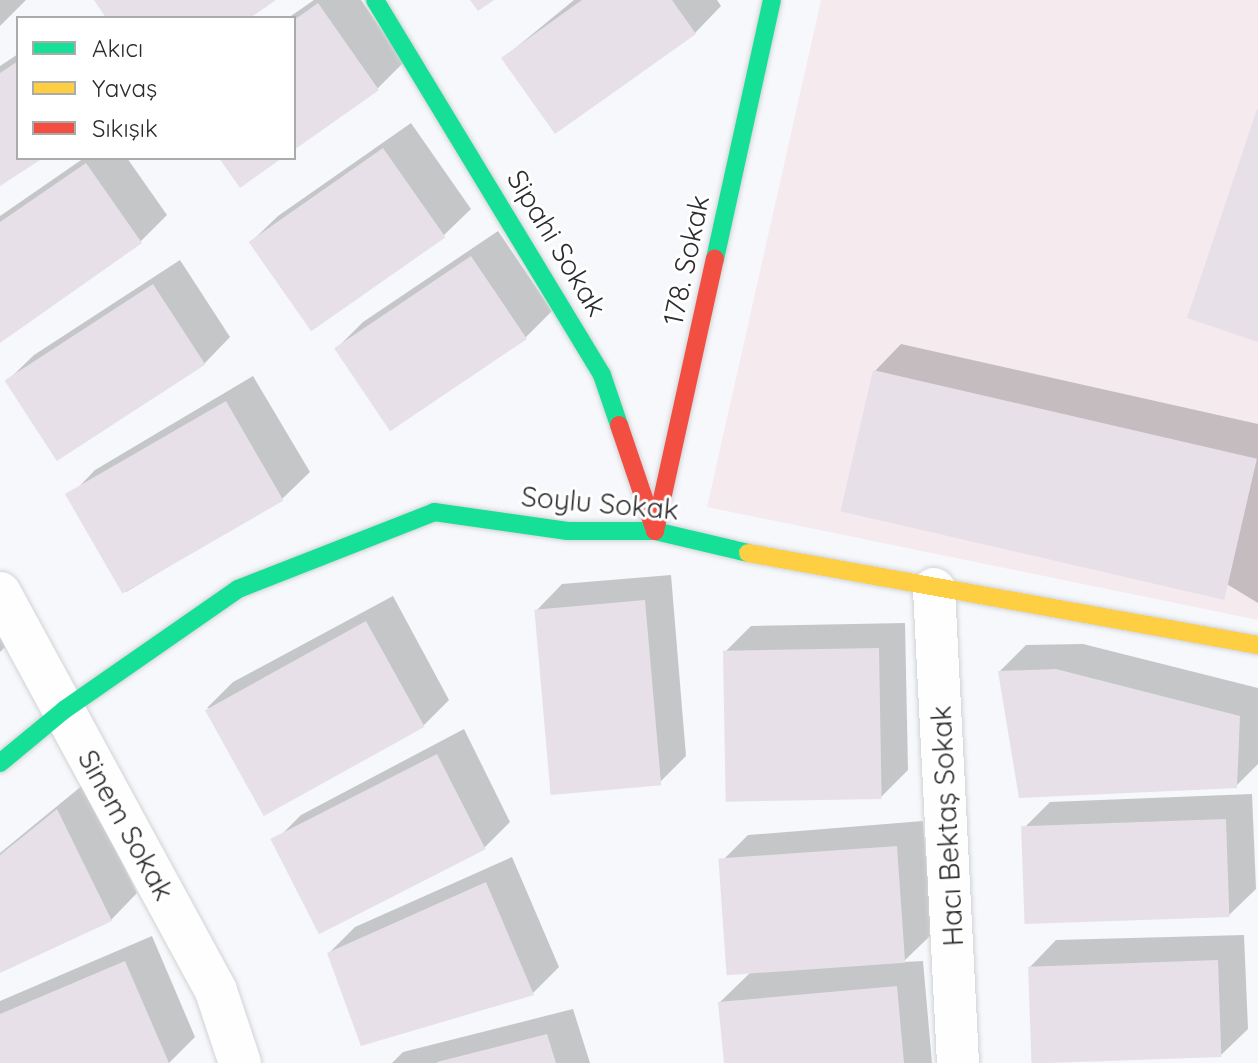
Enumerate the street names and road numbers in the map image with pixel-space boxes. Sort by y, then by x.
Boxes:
street label: Sipahi Sokak [500,164,614,322]
street label: 178. Sokak [656,192,716,328]
street label: Soylu Sokak [520,479,680,527]
street label: Hacı Bektaş Sokak [924,705,970,947]
street label: Sinem Sokak [71,744,181,906]

